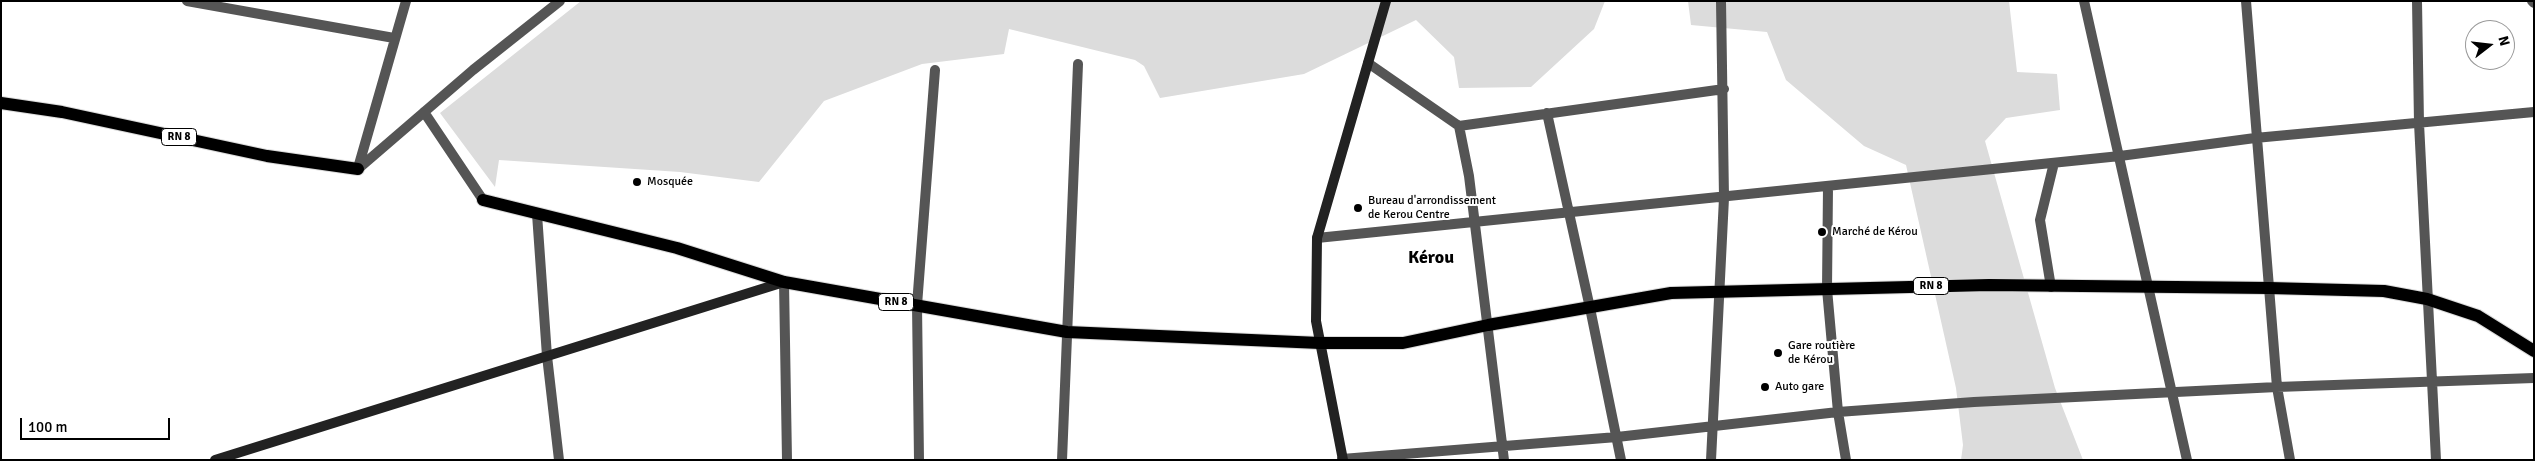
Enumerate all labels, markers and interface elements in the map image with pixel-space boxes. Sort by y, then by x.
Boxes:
north arrow [2465,20,2515,70]
text: N [2494,34,2513,48]
road number: RN 8 [162,128,196,146]
place label: Mosquée [647,175,693,189]
marker: Mosquée [631,176,643,188]
place label: Bureau d'arrondissement de Kerou Centre [1368,194,1496,222]
marker: Bureau d'arrondissement de Kerou Centre [1352,202,1364,214]
place label: Marché de Kérou [1832,225,1918,239]
marker: Marché de Kérou [1816,226,1828,238]
district label: Kérou [1408,247,1454,269]
road number: RN 8 [1914,278,1948,294]
road number: RN 8 [878,294,914,310]
place label: Gare routière de Kérou [1788,339,1855,367]
marker: Gare routière de Kérou [1772,347,1784,359]
place label: Auto gare [1775,380,1824,394]
marker: Auto gare [1759,381,1771,393]
scale bar [22,408,172,440]
text: 100 m [28,418,68,436]

